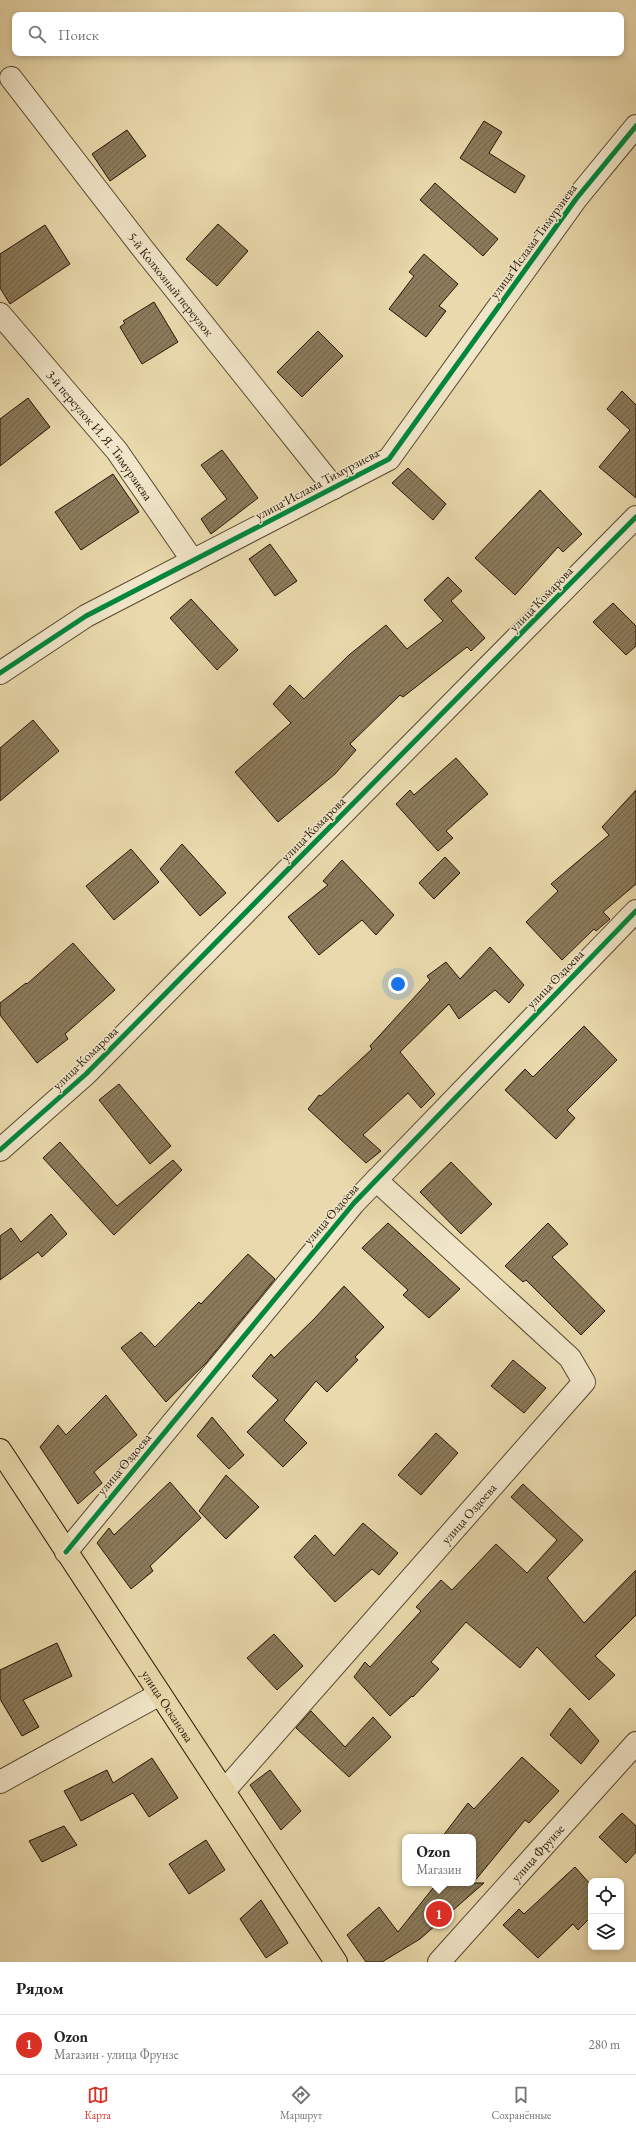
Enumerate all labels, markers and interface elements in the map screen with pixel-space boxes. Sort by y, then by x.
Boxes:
search box [12,12,624,56]
icon: search [26,23,48,45]
text: Поиск [58,25,99,44]
street label: улица Ислама Тимурзиева [486,180,581,302]
street label: 5-й Колхозный переулок [125,229,218,340]
street label: 3-й переулок И. Я. Тимурзиева [43,366,157,504]
street label: улица Ислама Тимурзиева [252,444,383,524]
street label: улица Комарова [505,562,577,635]
street label: улица Комарова [277,792,350,865]
street label: улица Оздоева [523,945,588,1012]
your location [388,974,408,994]
street label: улица Комарова [49,1022,122,1094]
street label: улица Оздоева [300,1179,363,1248]
street label: улица Оздоева [93,1429,155,1498]
street label: улица Оздоева [437,1479,500,1547]
street label: улица Осканова [138,1666,198,1746]
street label: улица Фрунзе [507,1820,568,1885]
popup [402,1834,476,1886]
text: Ozon [417,1842,451,1861]
text: Магазин [417,1861,461,1878]
map controls [588,1878,624,1950]
button: locate [588,1878,624,1914]
pin: 1 [426,1899,452,1929]
button: layers [588,1914,624,1950]
text: Рядом [16,1977,64,1999]
text: Ozon [54,2027,88,2046]
text: 1 [26,2036,32,2053]
text: 280 m [589,2036,620,2053]
text: Магазин · улица Фрунзе [54,2046,179,2063]
tab: Карта [85,2084,111,2122]
tab: Маршрут [280,2084,322,2122]
tab: Сохранённые [491,2084,551,2122]

